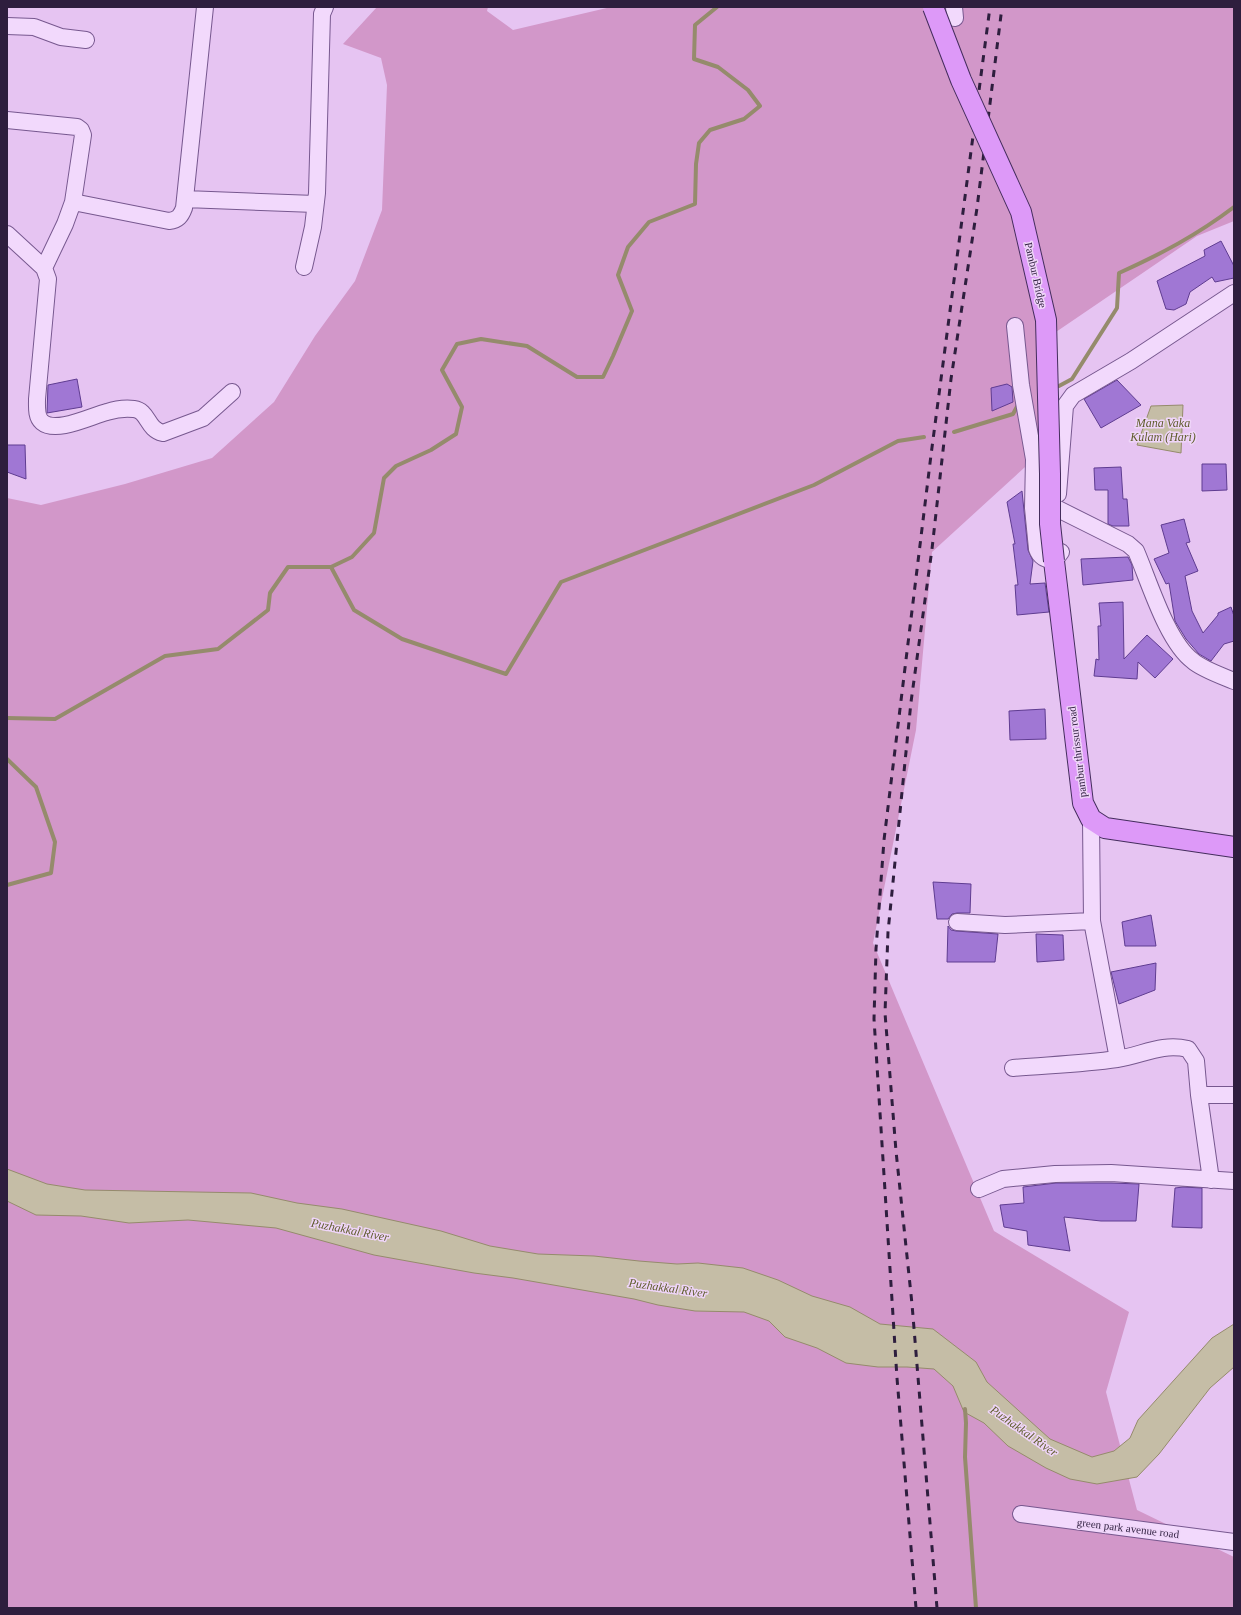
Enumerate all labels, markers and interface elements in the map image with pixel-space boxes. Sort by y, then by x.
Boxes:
street label: Pambur Bridge [1023,241,1049,309]
water label: Mana Vaka Kulam (Hari) [1129,416,1196,444]
street label: pambur thrissur road [1065,705,1089,798]
water label: Puzhakkal River [309,1215,390,1244]
water label: Puzhakkal River [627,1275,708,1300]
water label: Puzhakkal River [987,1402,1061,1460]
street label: green park avenue road [1076,1516,1180,1540]

